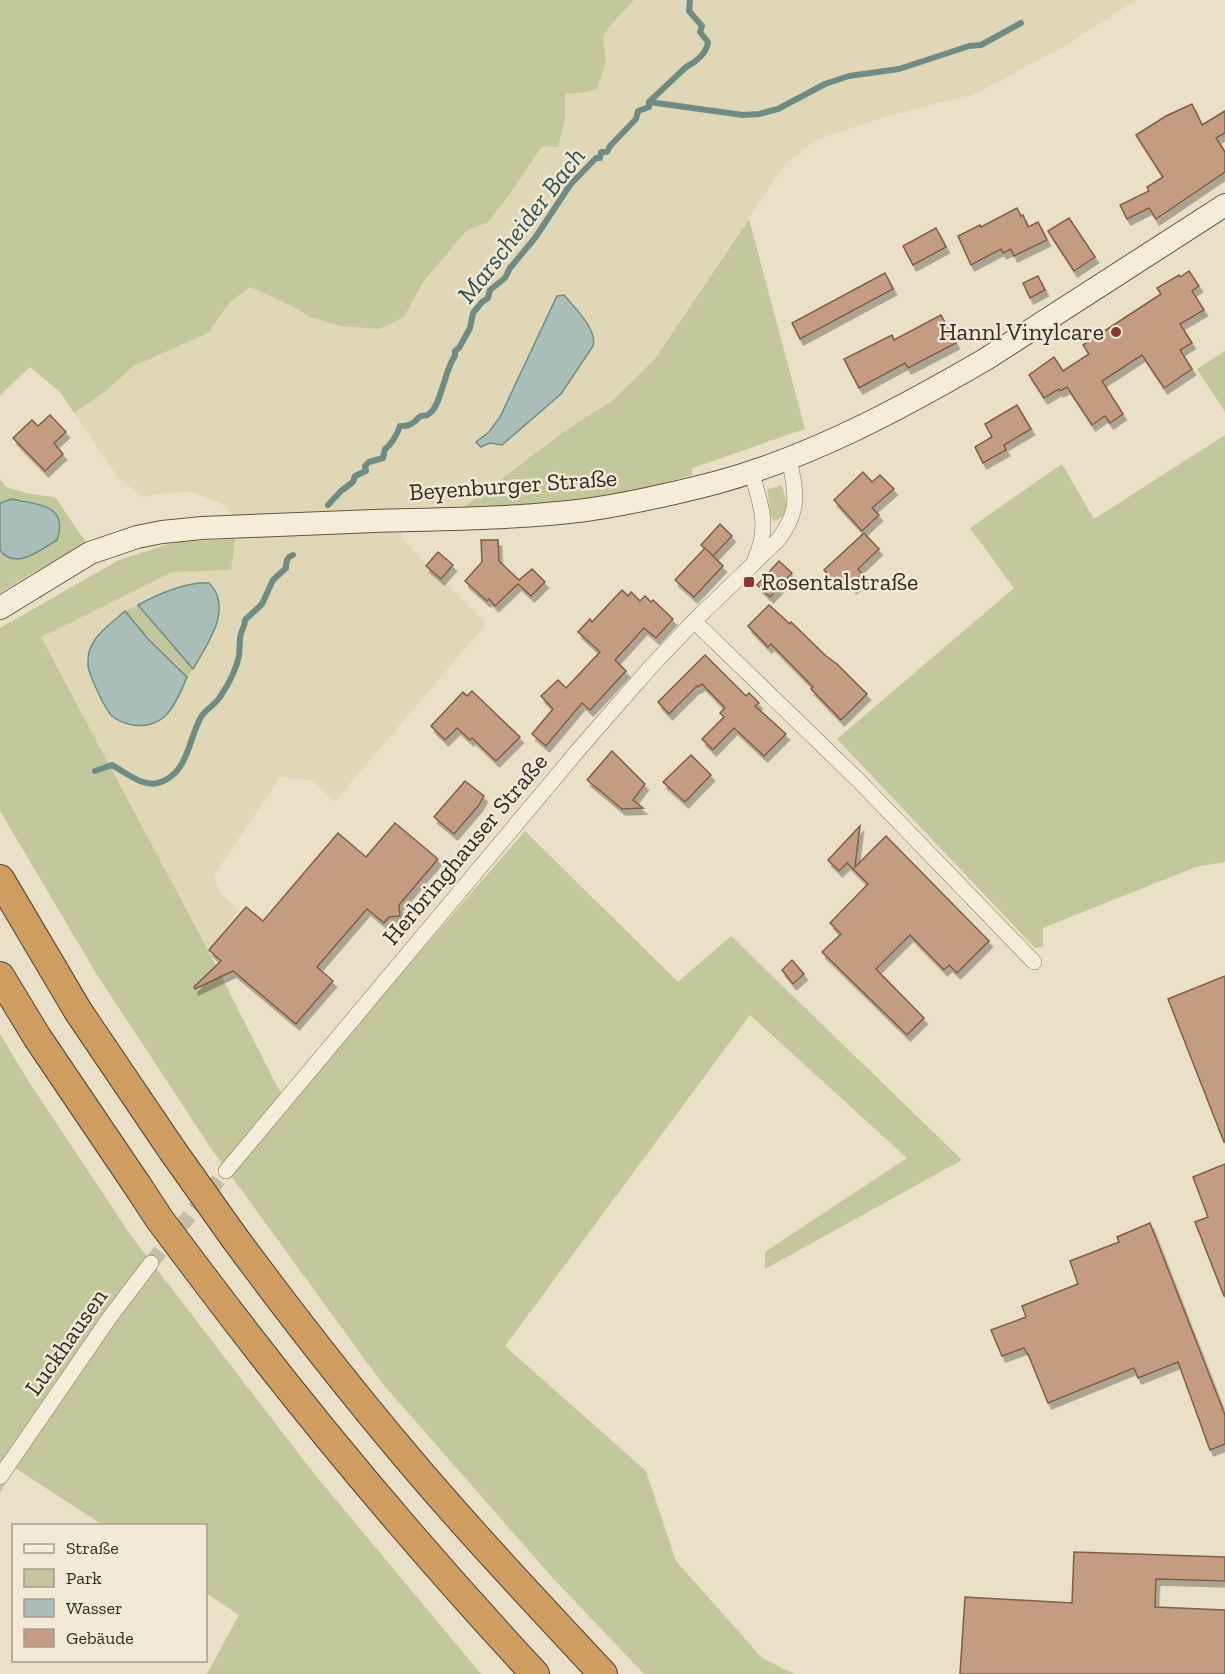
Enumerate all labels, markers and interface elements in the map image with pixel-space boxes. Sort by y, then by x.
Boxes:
water label: Marscheider Bach [450,141,592,309]
place label: Hannl Vinylcare [939,317,1104,346]
marker: Hannl Vinylcare [1109,325,1123,339]
street label: Beyenburger Straße [408,463,618,506]
place label: Rosentalstraße [761,567,918,596]
marker: Rosentalstraße [742,575,756,589]
street label: Herbringhauser Straße [376,747,553,950]
street label: Luckhausen [18,1282,113,1401]
legend [12,1524,207,1662]
text: Straße [66,1537,119,1559]
text: Park [66,1567,102,1589]
text: Wasser [66,1597,123,1619]
text: Gebäude [66,1627,134,1649]

